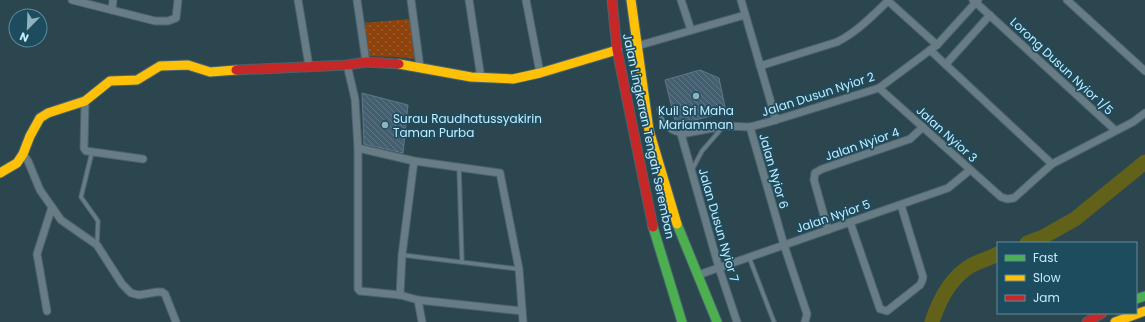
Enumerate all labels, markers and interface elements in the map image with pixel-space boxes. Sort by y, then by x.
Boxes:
north arrow [8,8,48,48]
street label: Lorong Dusun Nyior 1/5 [1007,14,1117,118]
text: N [17,28,31,46]
street label: Jalan Lingkaran Tengah Seremban [619,32,679,240]
street label: Jalan Dusun Nyior 2 [759,68,877,120]
marker: Kuil Sri Maha Mariamman [691,91,701,101]
place label: Kuil Sri Maha Mariamman [658,102,734,133]
street label: Jalan Nyior 3 [913,102,981,166]
place label: Surau Raudhatussyakirin Taman Purba [393,110,542,141]
marker: Surau Raudhatussyakirin Taman Purba [380,120,390,130]
street label: Jalan Nyior 4 [823,123,902,165]
street label: Jalan Nyior 6 [755,131,793,211]
street label: Jalan Dusun Nyior 7 [695,166,743,284]
street label: Jalan Nyior 5 [794,195,872,237]
legend [997,242,1137,314]
text: Fast [1033,249,1058,266]
text: Slow [1033,269,1061,286]
text: Jam [1033,289,1060,306]

